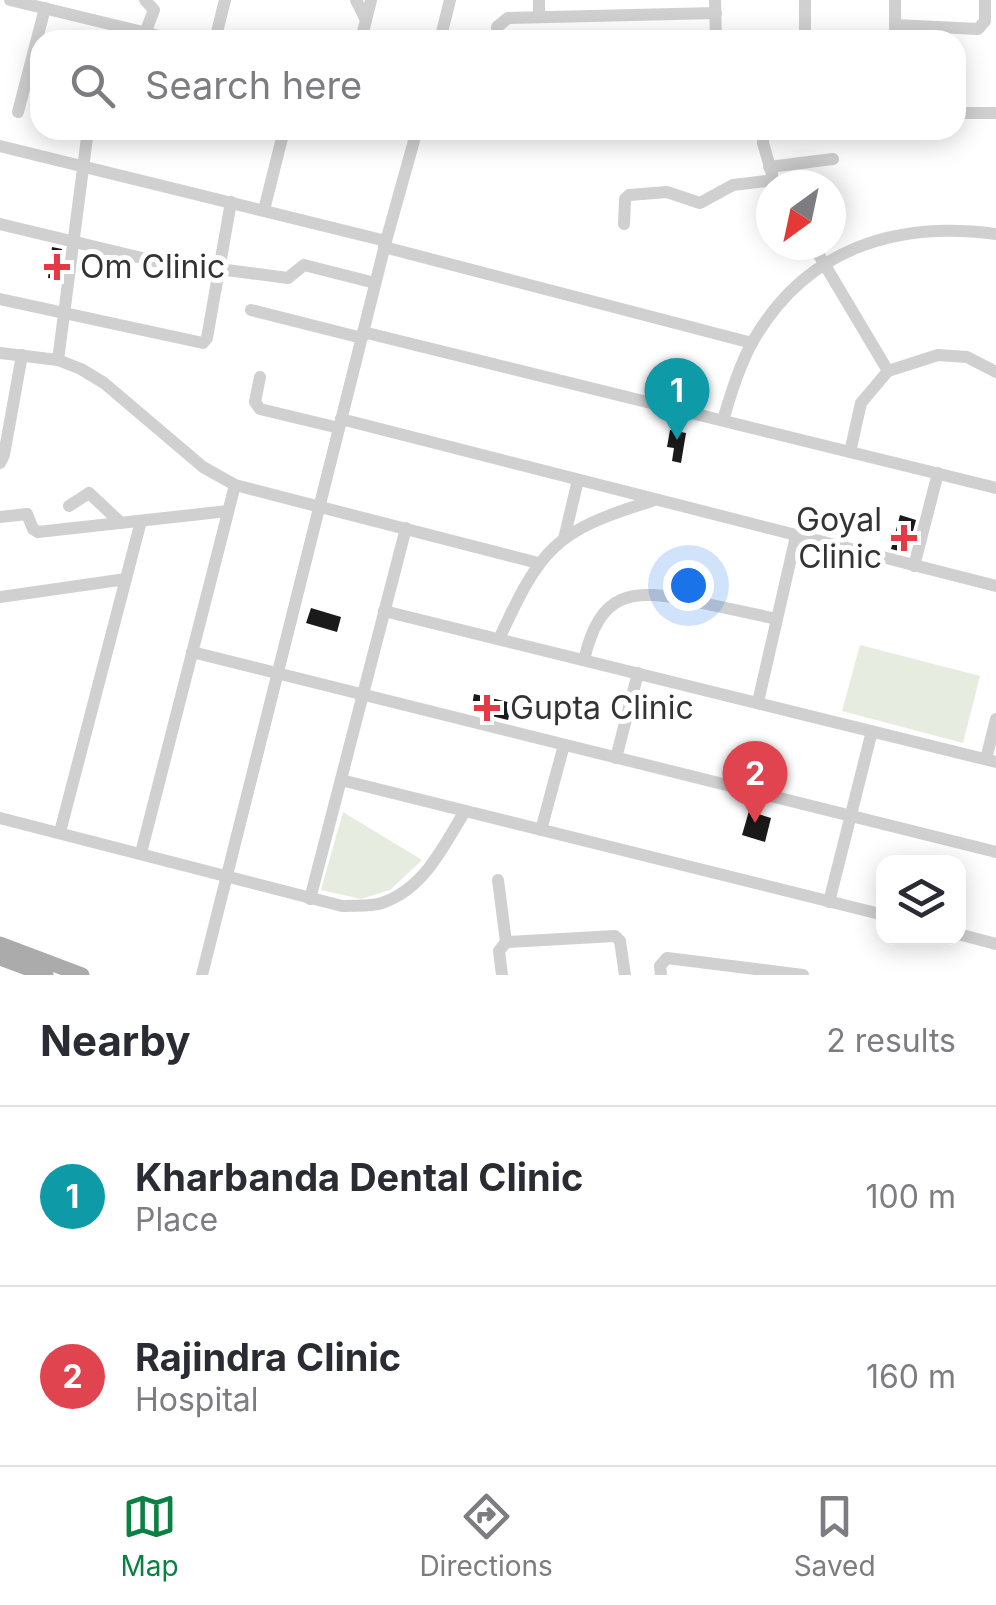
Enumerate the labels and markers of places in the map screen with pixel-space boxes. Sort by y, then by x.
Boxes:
place label: Om Clinic [80,247,225,286]
marker: Om Clinic [44,254,70,280]
pin: 1 [644,358,710,440]
place label: Goyal Clinic [796,500,882,576]
marker: Goyal Clinic [891,525,917,551]
place label: Gupta Clinic [510,688,694,727]
marker: Gupta Clinic [474,695,500,721]
pin: 2 [722,740,788,823]

